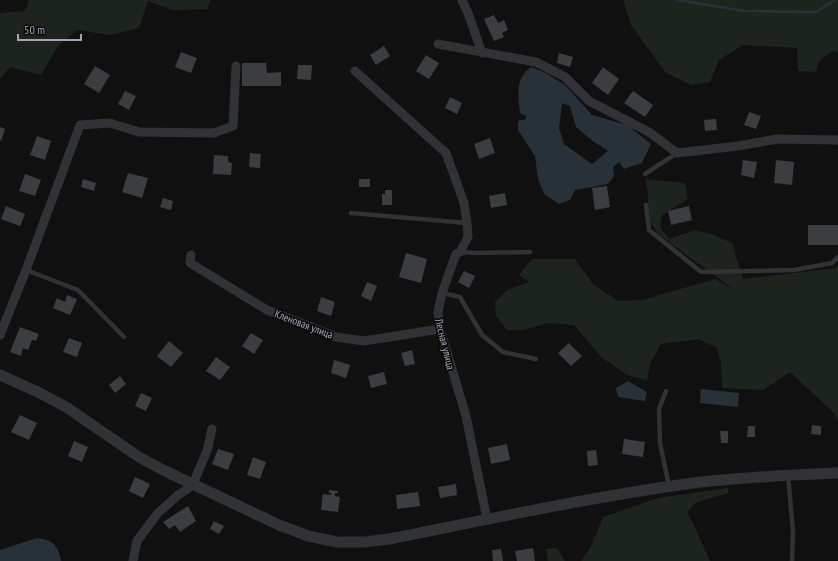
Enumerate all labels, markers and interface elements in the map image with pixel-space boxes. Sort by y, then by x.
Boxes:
scale bar [18,16,81,42]
text: 50 m [24,22,45,37]
street label: Кленовая улица [273,306,335,342]
street label: Лесная улица [432,316,458,371]

